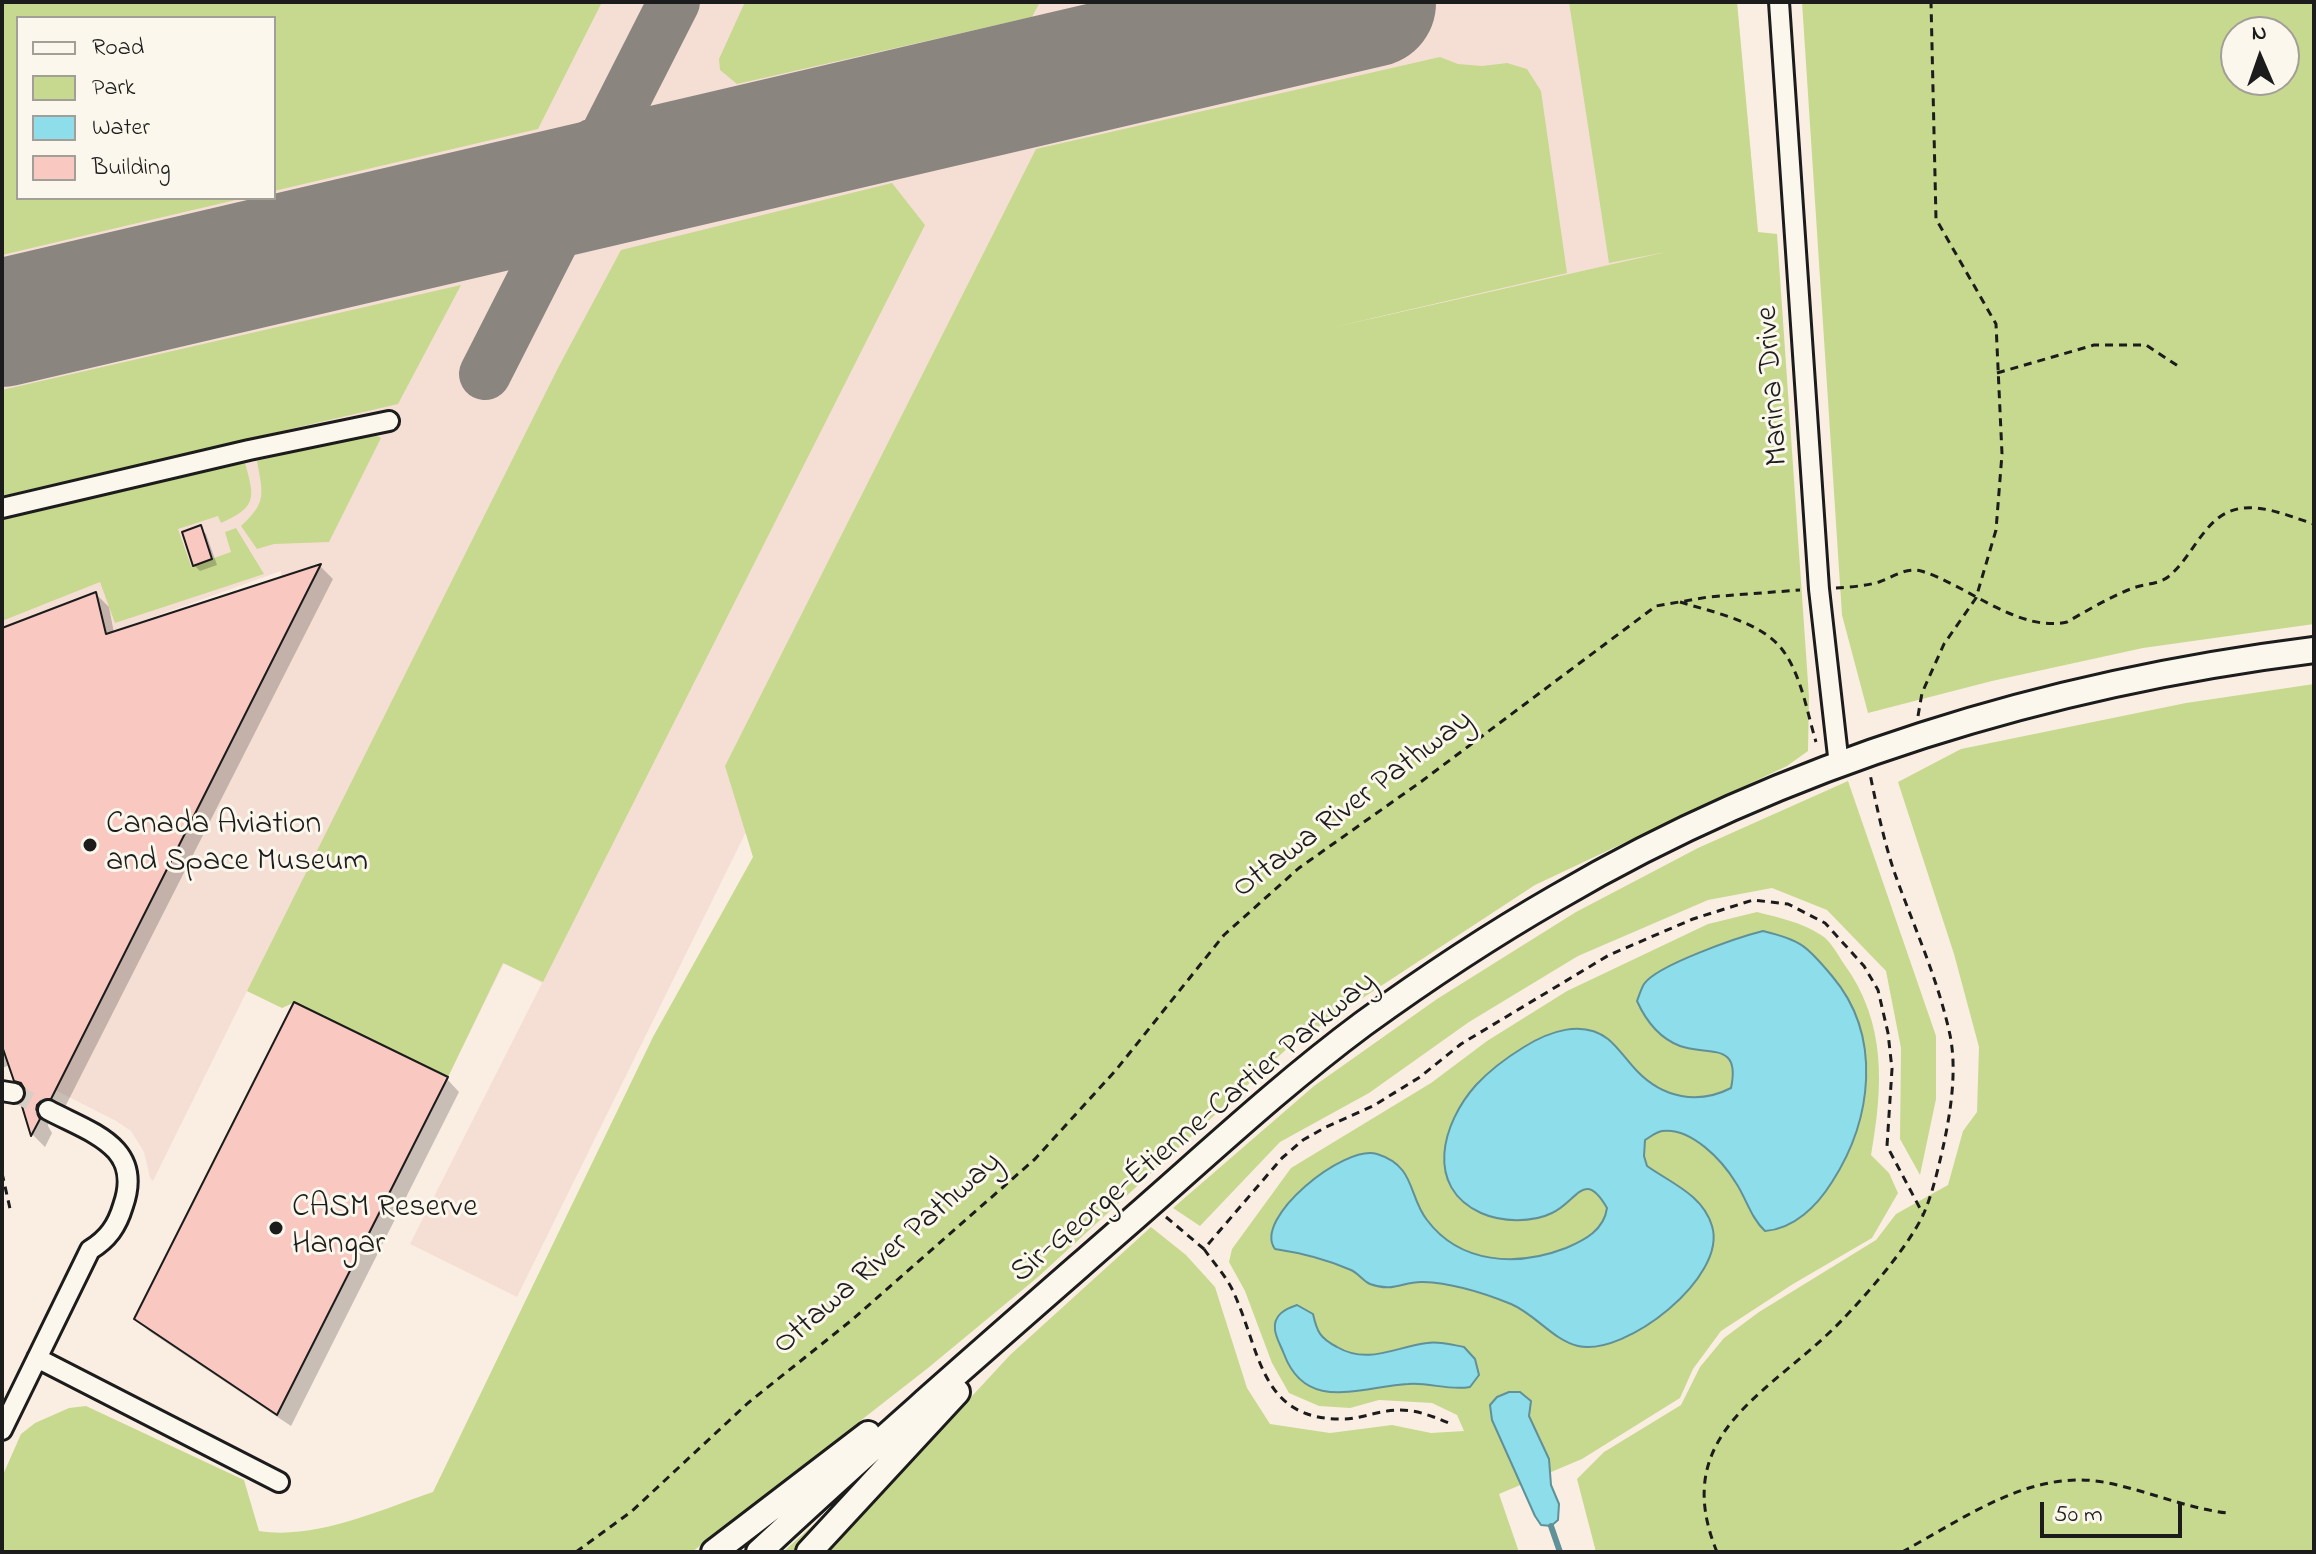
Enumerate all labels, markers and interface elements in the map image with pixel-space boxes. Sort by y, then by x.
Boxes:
legend [16,16,276,200]
north arrow [2220,16,2300,96]
text: N [2251,18,2267,50]
text: Road [92,31,144,66]
text: Park [92,71,135,106]
text: Water [92,111,150,146]
text: Building [92,151,171,186]
street label: Marina Drive [1750,305,1800,467]
street label: Ottawa River Pathway [1226,703,1482,909]
place label: Canada Aviation and Space Museum [106,808,368,883]
marker: Canada Aviation and Space Museum [81,836,99,854]
street label: Sir-George-Étienne-Cartier Parkway [1004,965,1386,1293]
street label: Ottawa River Pathway [767,1145,1011,1365]
place label: CASM Reserve Hangar [292,1191,477,1266]
marker: CASM Reserve Hangar [267,1219,285,1237]
scale bar [2044,1486,2186,1536]
text: 50 m [2054,1498,2103,1533]

